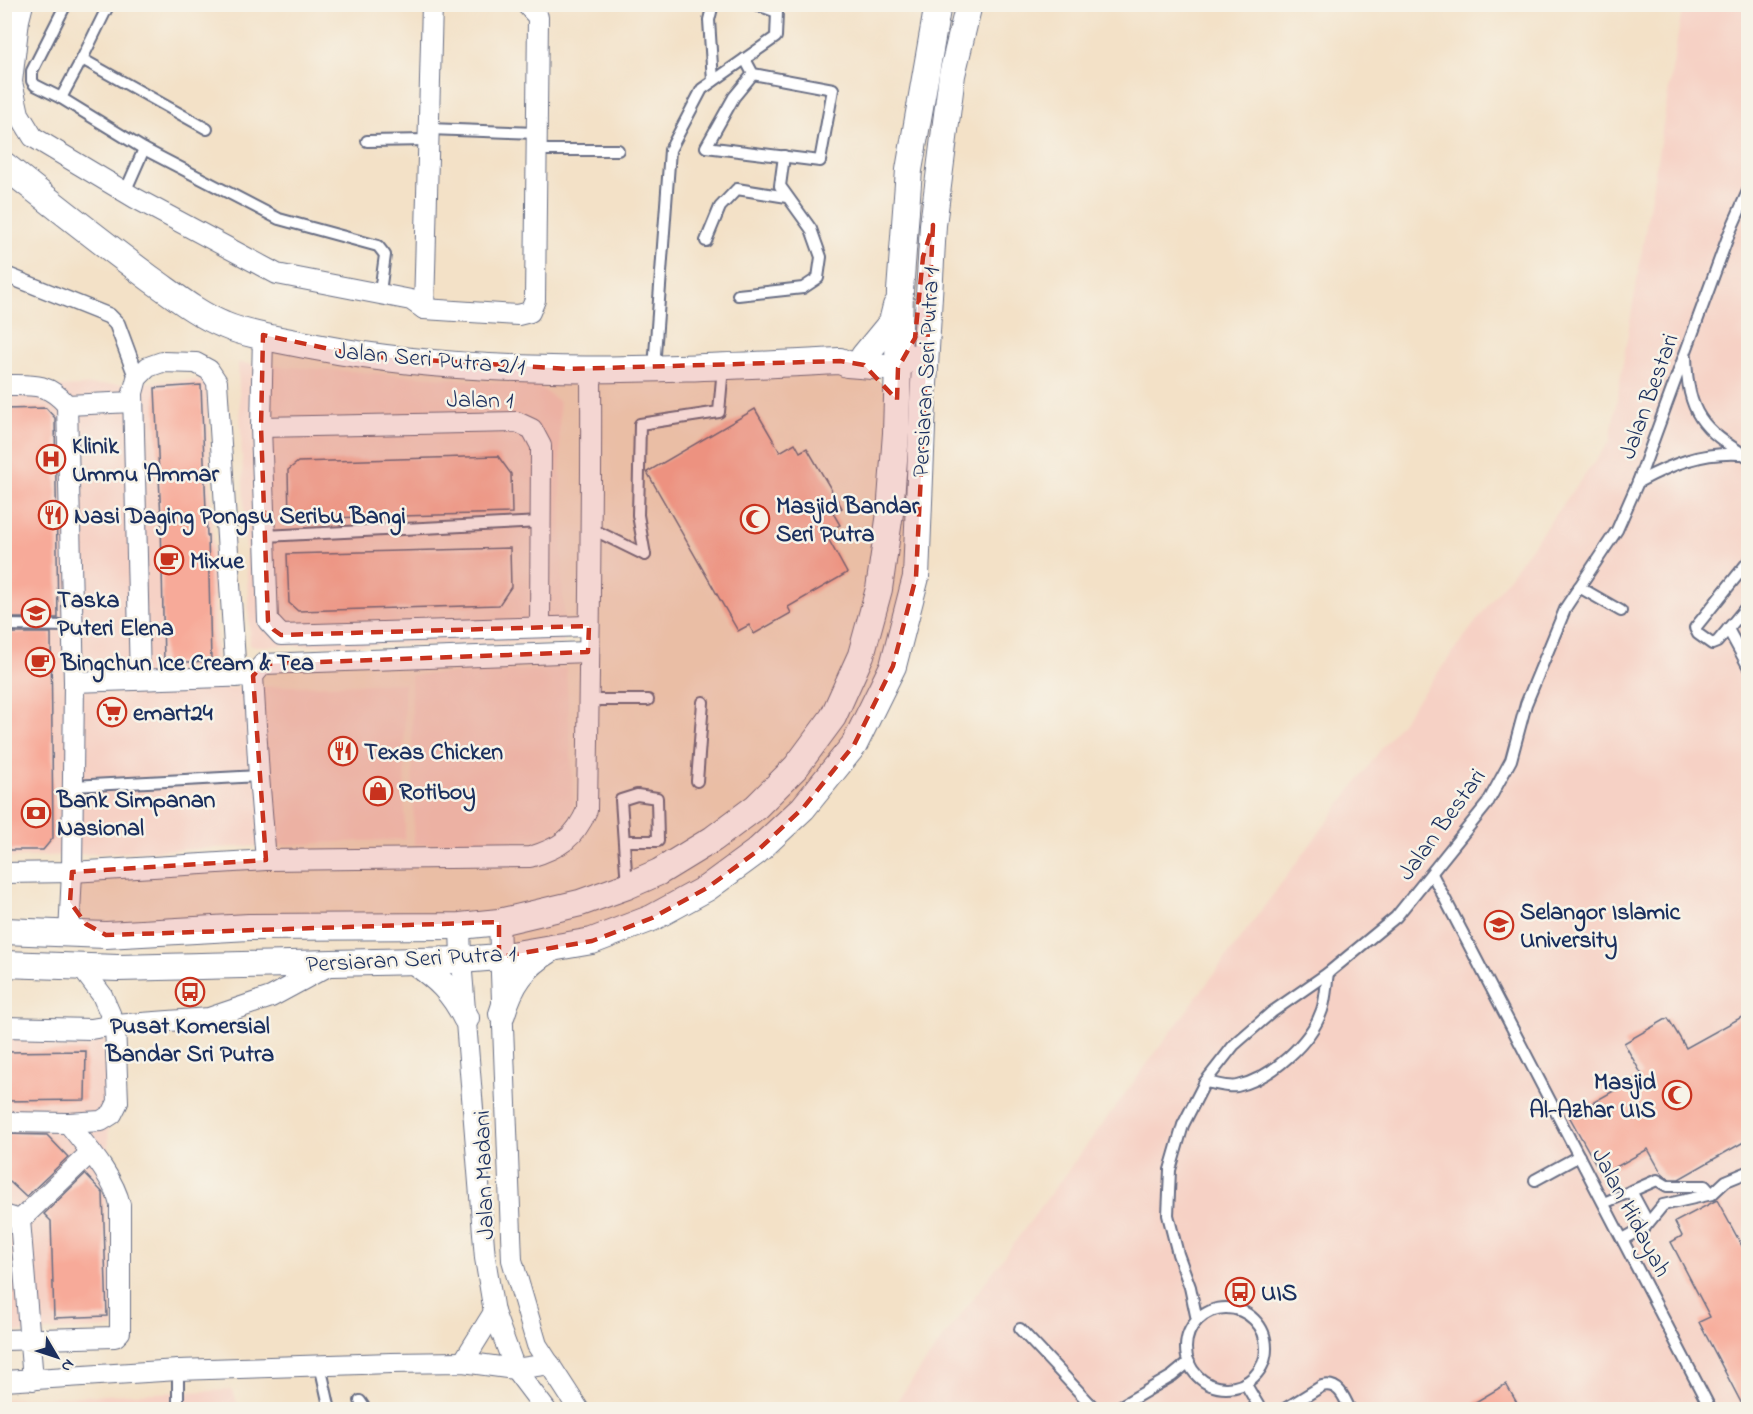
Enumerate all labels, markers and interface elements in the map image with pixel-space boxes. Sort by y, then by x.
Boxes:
street label: Persiaran Seri Putra 1 [905,266,950,478]
street label: Jalan Bestari [1611,329,1689,465]
street label: Jalan Seri Putra 2/1 [333,335,527,386]
street label: Jalan 1 [446,383,514,420]
place label: Klinik Ummu 'Ammar [72,430,220,493]
hospital icon: Klinik Ummu 'Ammar [35,443,67,475]
place label: Masjid Bandar Seri Putra [776,490,920,553]
restaurant icon: Nasi Daging Pongsu Seribu Bangi [37,499,69,531]
place label: Nasi Daging Pongsu Seribu Bangi [74,500,406,536]
mosque icon: Masjid Bandar Seri Putra [739,503,771,535]
cafe icon: Mixue [153,544,185,576]
place label: Mixue [190,545,245,580]
place label: Taska Puteri Elena [57,584,174,647]
school or university icon: Taska Puteri Elena [20,597,52,629]
cafe icon: Bingchun Ice Cream & Tea [24,646,56,678]
place label: Bingchun Ice Cream & Tea [60,647,314,683]
supermarket icon: emart24 [96,696,128,728]
place label: emart24 [133,697,213,732]
restaurant icon: Texas Chicken [327,735,359,767]
place label: Texas Chicken [364,736,503,771]
street label: Jalan Bestari [1390,762,1496,889]
shop icon: Rotiboy [362,775,394,807]
place label: Rotiboy [399,776,476,812]
place label: Bank Simpanan Nasional [56,784,216,847]
bank icon: Bank Simpanan Nasional [20,797,52,829]
place label: Selangor Islamic University [1520,896,1681,960]
school or university icon: Selangor Islamic University [1483,909,1515,941]
street label: Persiaran Seri Putra 1 [305,937,518,983]
bus stop icon: Pusat Komersial Bandar Sri Putra [174,976,206,1008]
place label: Pusat Komersial Bandar Sri Putra [105,1010,274,1073]
place label: Masjid Al-Azhar UIS [1529,1066,1657,1129]
mosque icon: Masjid Al-Azhar UIS [1661,1079,1693,1111]
street label: Jalan Madani [466,1110,505,1240]
street label: Jalan Hidayah [1580,1142,1679,1285]
bus stop icon: UIS [1224,1276,1256,1308]
place label: UIS [1261,1277,1297,1312]
north arrow [27,1327,87,1387]
text: N [54,1353,80,1377]

